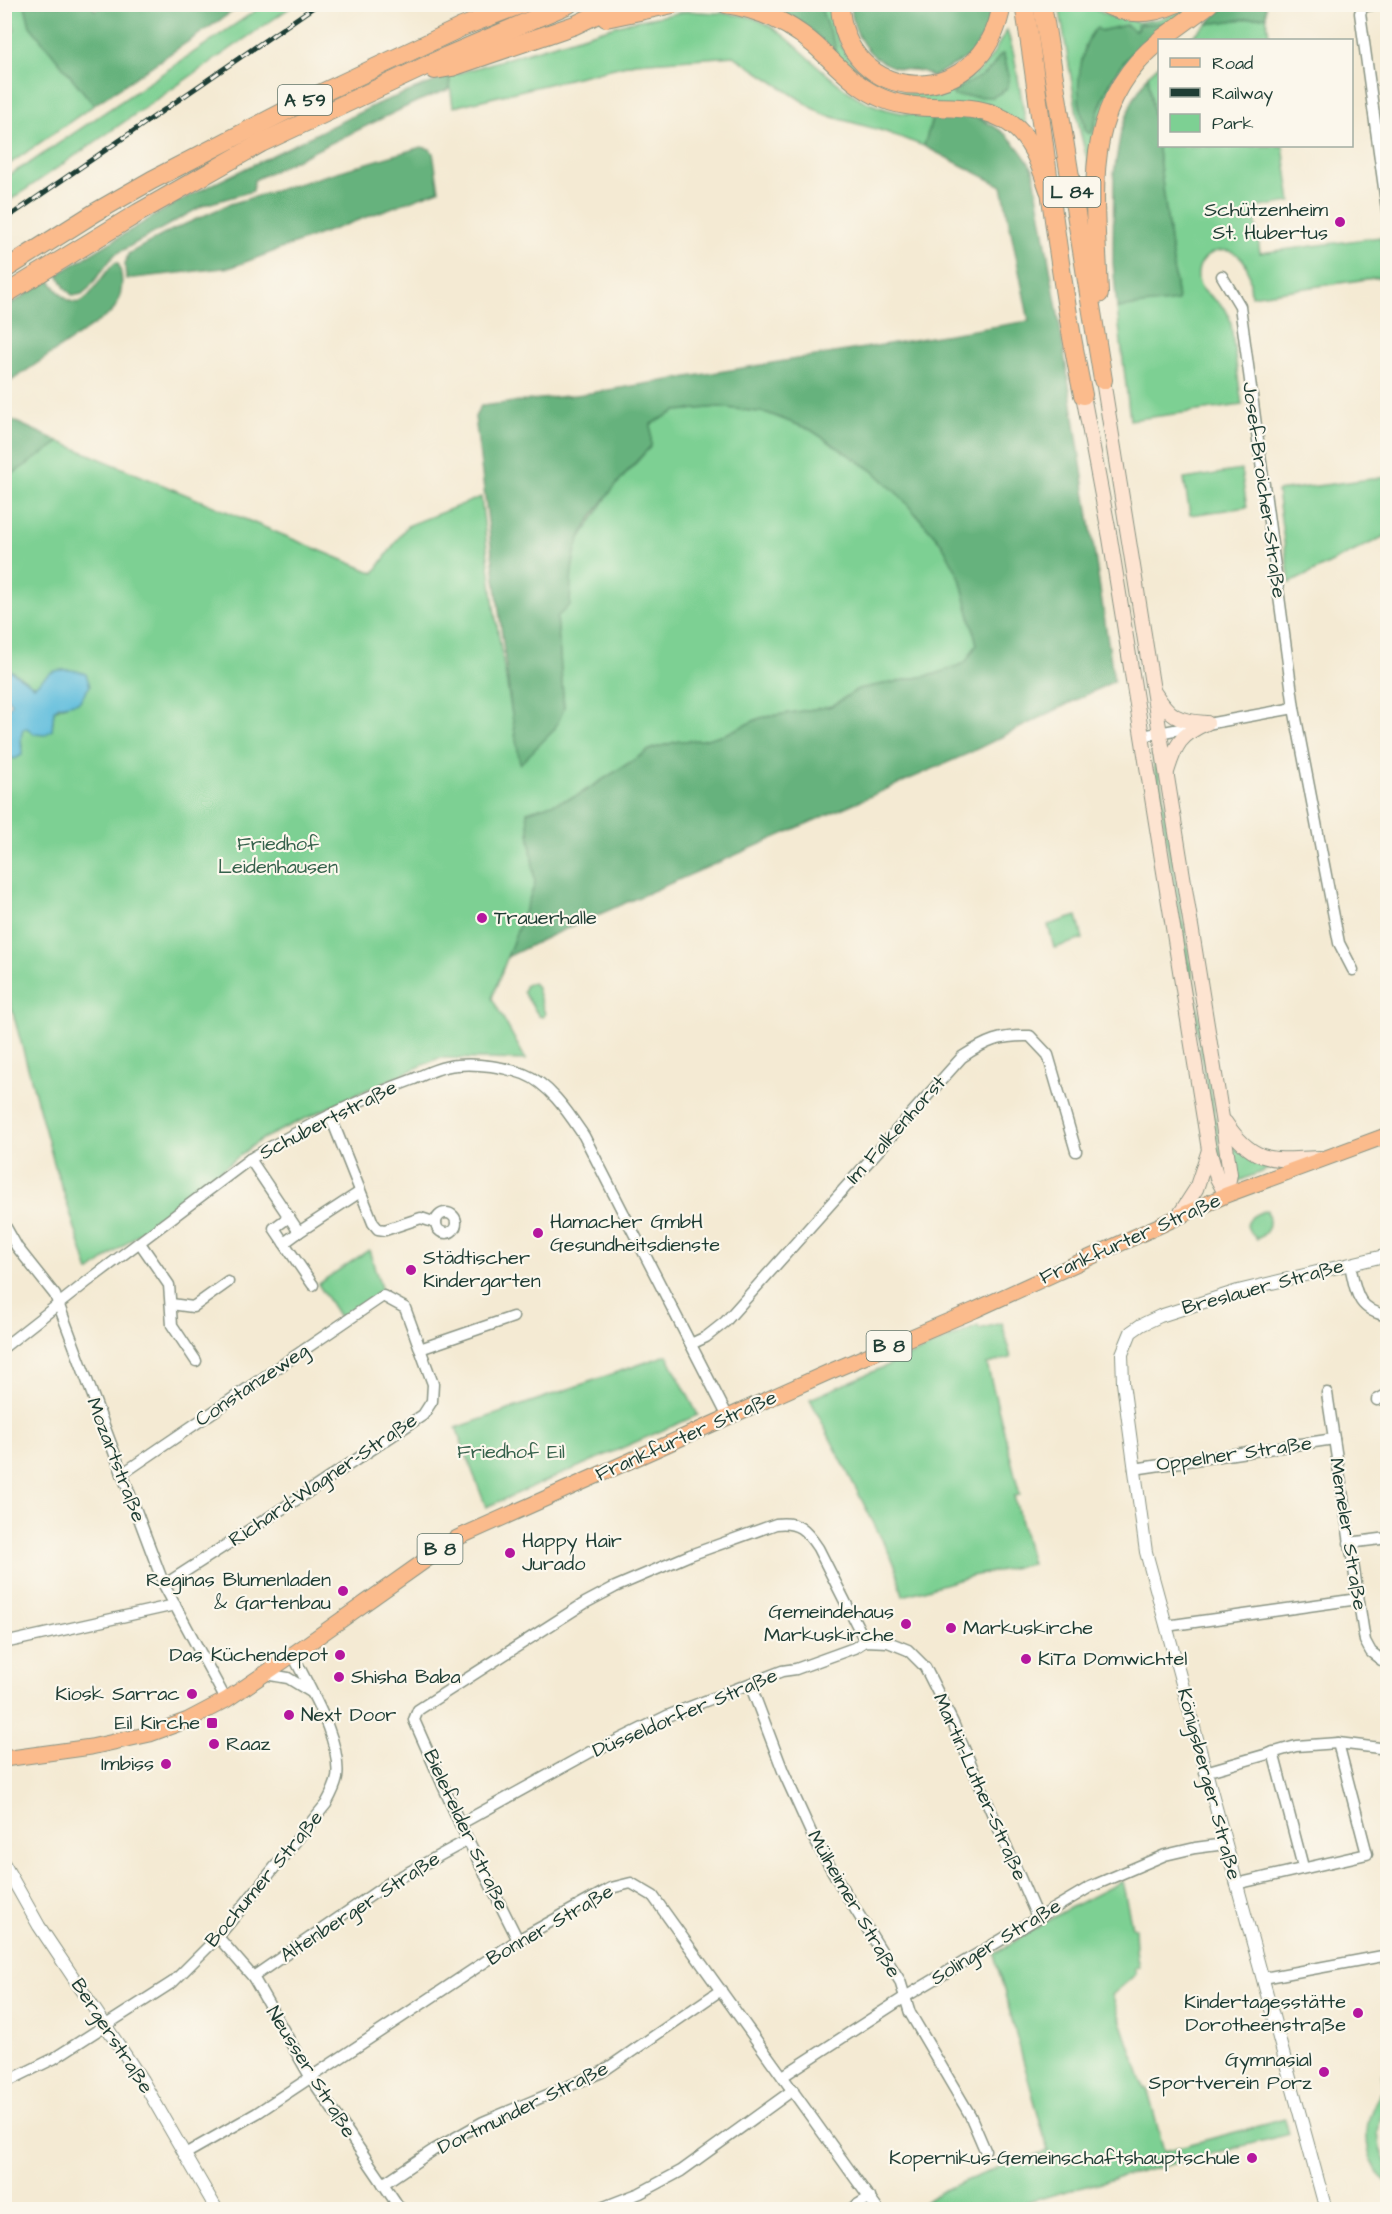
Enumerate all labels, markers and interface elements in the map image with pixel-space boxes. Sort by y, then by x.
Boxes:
legend [1158,39,1353,147]
text: Road [1212,51,1253,76]
text: Railway [1212,81,1273,107]
road number: A 59 [278,85,332,115]
text: Park [1212,111,1254,136]
road number: L 84 [1044,177,1100,207]
place label: Schützenheim St. Hubertus [1204,196,1328,247]
marker: Schützenheim St. Hubertus [1333,215,1347,229]
street label: Josef-Broicher-Straße [1235,380,1293,600]
park label: Friedhof Leidenhausen [218,830,338,881]
place label: Trauerhalle [494,904,597,932]
marker: Trauerhalle [475,911,489,925]
street label: Im Falkenhorst [840,1070,952,1190]
street label: Schubertstraße [254,1073,402,1167]
street label: Frankfurter Straße [1035,1186,1225,1292]
place label: Hamacher GmbH Gesundheitsdienste [550,1208,720,1259]
marker: Hamacher GmbH Gesundheitsdienste [531,1226,545,1240]
place label: Städtischer Kindergarten [423,1244,541,1296]
street label: Breslauer Straße [1179,1252,1347,1322]
marker: Städtischer Kindergarten [404,1263,418,1277]
road number: B 8 [866,1331,912,1361]
street label: Constanzeweg [190,1337,315,1434]
street label: Frankfurter Straße [591,1383,781,1489]
street label: Mozartstraße [79,1394,153,1527]
street label: Richard-Wagner-Straße [223,1406,424,1555]
street label: Oppelner Straße [1154,1429,1314,1479]
park label: Friedhof Eil [457,1438,565,1466]
street label: Memeler Straße [1322,1456,1374,1612]
place label: Happy Hair Jurado [522,1527,622,1578]
road number: B 8 [418,1534,462,1564]
marker: Happy Hair Jurado [503,1546,517,1560]
place label: Reginas Blumenladen & Gartenbau [146,1566,331,1617]
marker: Reginas Blumenladen & Gartenbau [336,1584,350,1598]
place label: Gemeindehaus Markuskirche [764,1598,894,1649]
place label: Markuskirche [963,1614,1093,1642]
marker: Gemeindehaus Markuskirche [899,1617,913,1631]
marker: Markuskirche [944,1621,958,1635]
place label: Das Küchendepot [170,1641,328,1669]
place label: KiTa Domwichtel [1038,1645,1187,1673]
marker: Das Küchendepot [333,1648,347,1662]
marker: KiTa Domwichtel [1019,1652,1033,1666]
street label: Düsseldorfer Straße [588,1661,782,1765]
place label: Shisha Baba [351,1663,461,1691]
marker: Shisha Baba [332,1670,346,1684]
place label: Kiosk Sarrac [55,1680,180,1708]
street label: Königsberger Straße [1169,1685,1248,1883]
marker: Kiosk Sarrac [185,1687,199,1701]
street label: Martin-Luther-Straße [926,1689,1034,1885]
place label: Next Door [301,1701,396,1729]
marker: Next Door [282,1708,296,1722]
place label: Eil Kirche [114,1709,200,1737]
marker: Eil Kirche [205,1716,219,1730]
place label: Raaz [226,1730,271,1758]
marker: Raaz [207,1737,221,1751]
street label: Bielefelder Straße [416,1745,516,1915]
place label: Imbiss [101,1750,154,1778]
marker: Imbiss [159,1757,173,1771]
street label: Bochumer Straße [198,1804,330,1953]
street label: Mülheimer Straße [800,1825,908,1983]
street label: Altenberger Straße [275,1845,446,1970]
street label: Bonner Straße [481,1877,619,1973]
street label: Solinger Straße [926,1892,1067,1993]
street label: Bergerstraße [63,1973,160,2100]
place label: Kindertagesstätte Dorotheenstraße [1184,1988,1346,2039]
street label: Neusser Straße [259,2001,363,2143]
marker: Kindertagesstätte Dorotheenstraße [1351,2006,1365,2020]
place label: Gymnasial Sportverein Porz [1149,2046,1312,2097]
street label: Dortmunder Straße [433,2054,613,2161]
marker: Gymnasial Sportverein Porz [1317,2065,1331,2079]
place label: Kopernikus-Gemeinschaftshauptschule [889,2144,1240,2172]
marker: Kopernikus-Gemeinschaftshauptschule [1245,2151,1259,2165]

